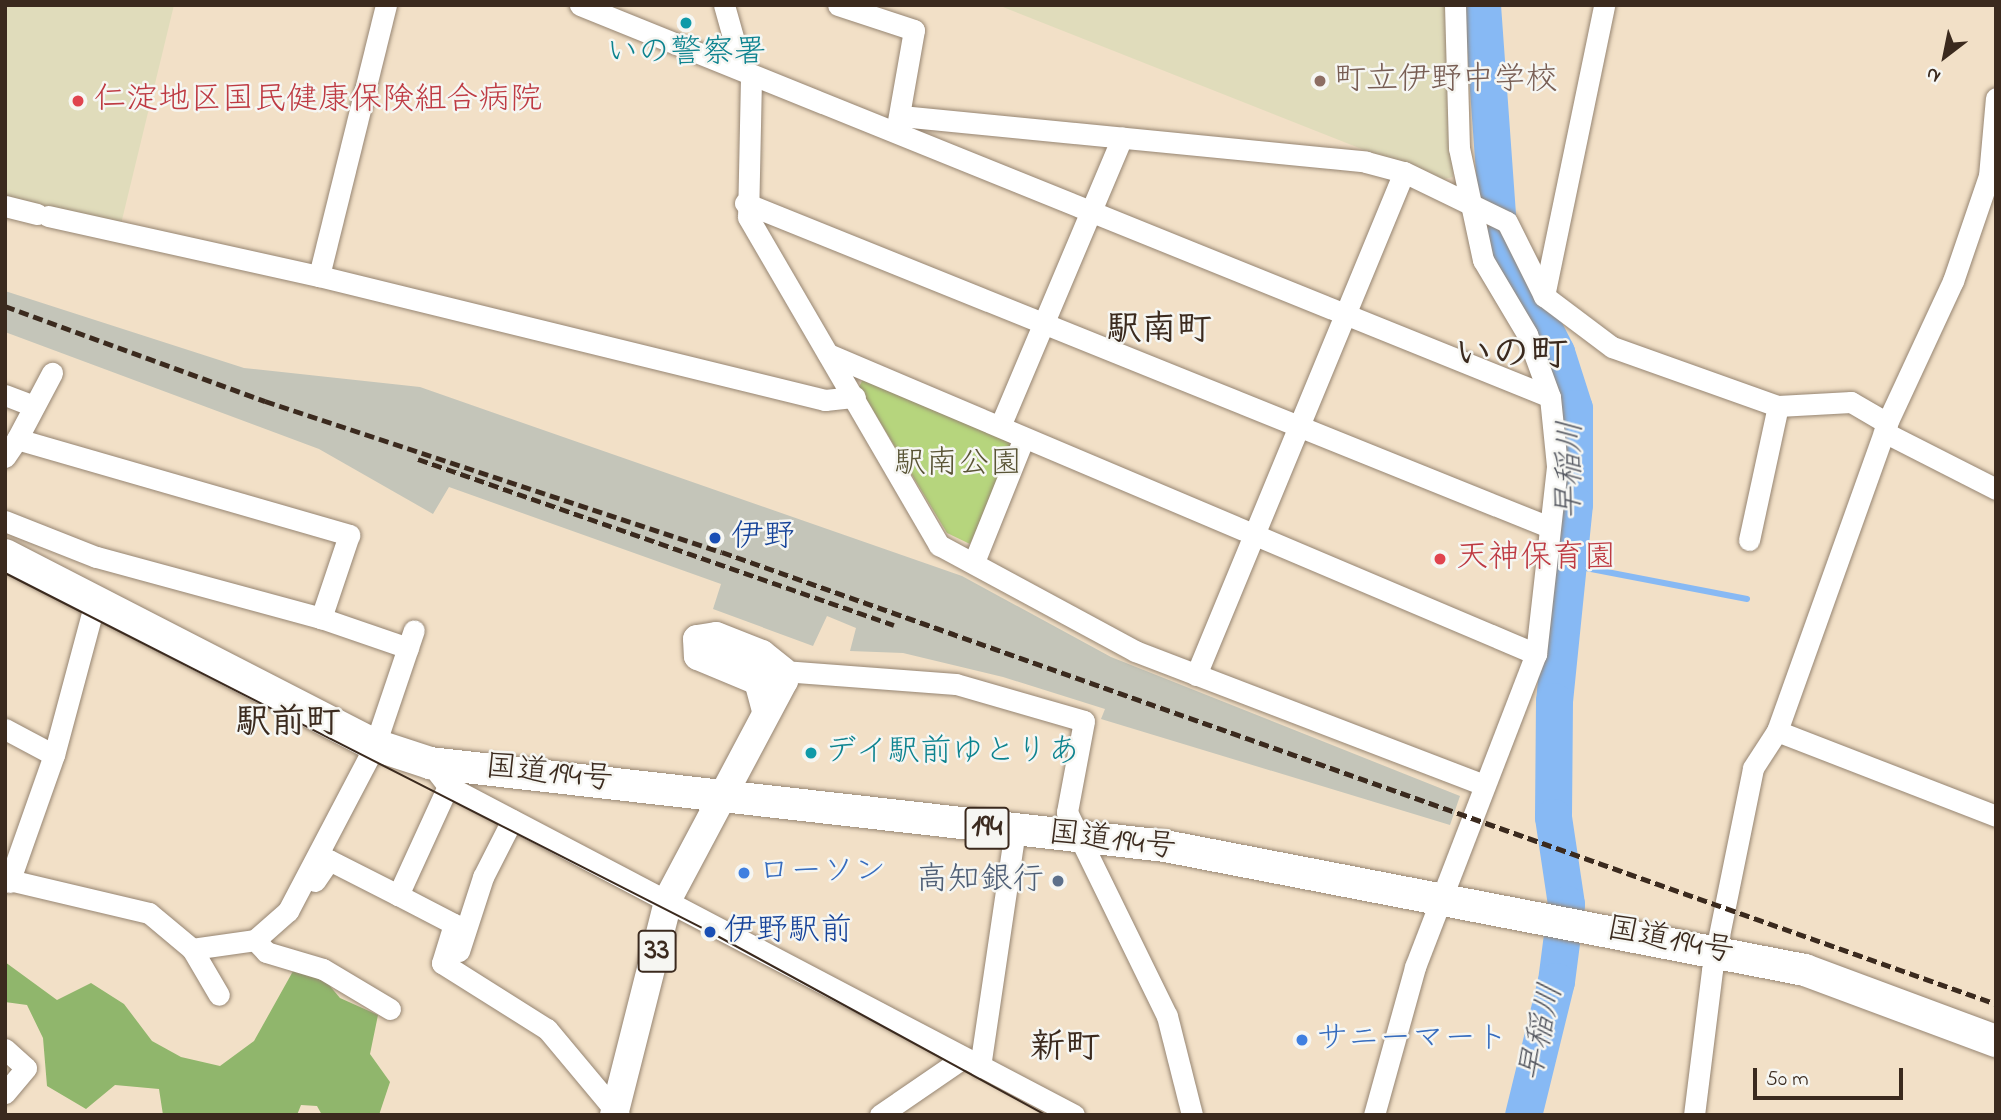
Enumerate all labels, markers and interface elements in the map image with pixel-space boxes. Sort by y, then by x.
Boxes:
marker: いの警察署 [678,15,694,31]
north arrow [1910,21,1980,91]
place label: いの警察署 [606,35,766,73]
text: N [1921,59,1946,89]
place label: 町立伊野中学校 [1334,62,1558,100]
marker: 町立伊野中学校 [1312,73,1328,89]
place label: 仁淀地区国民健康保険組合病院 [94,82,542,120]
marker: 仁淀地区国民健康保険組合病院 [68,91,88,111]
district label: 駅南町 [1107,310,1211,352]
district label: いの町 [1454,334,1568,380]
water label: 早稲川 [1551,420,1593,520]
park label: 駅南公園 [894,446,1022,484]
place label: 伊野 [731,519,795,557]
marker: 伊野 [705,528,725,548]
place label: 天神保育園 [1456,540,1616,578]
marker: 天神保育園 [1430,549,1450,569]
district label: 駅前町 [236,703,340,745]
place label: デイ駅前ゆとりあ [825,734,1081,772]
marker: デイ駅前ゆとりあ [803,745,819,761]
street label: 国道194号 [483,749,615,801]
road number: 194 [964,802,1010,855]
street label: 国道194号 [1046,815,1178,869]
place label: ローソン [758,854,886,892]
place label: 高知銀行 [916,862,1044,900]
marker: ローソン [736,865,752,881]
marker: 高知銀行 [1050,873,1066,889]
street label: 国道194号 [1603,911,1737,973]
place label: 伊野駅前 [724,913,852,951]
marker: 伊野駅前 [702,924,718,940]
road number: 33 [636,925,678,978]
water label: 早稲川 [1513,980,1573,1086]
place label: サニーマート [1316,1021,1507,1059]
district label: 新町 [1030,1028,1100,1070]
marker: サニーマート [1294,1032,1310,1048]
scale bar [1756,1054,1906,1098]
text: 50 m [1766,1065,1809,1095]

